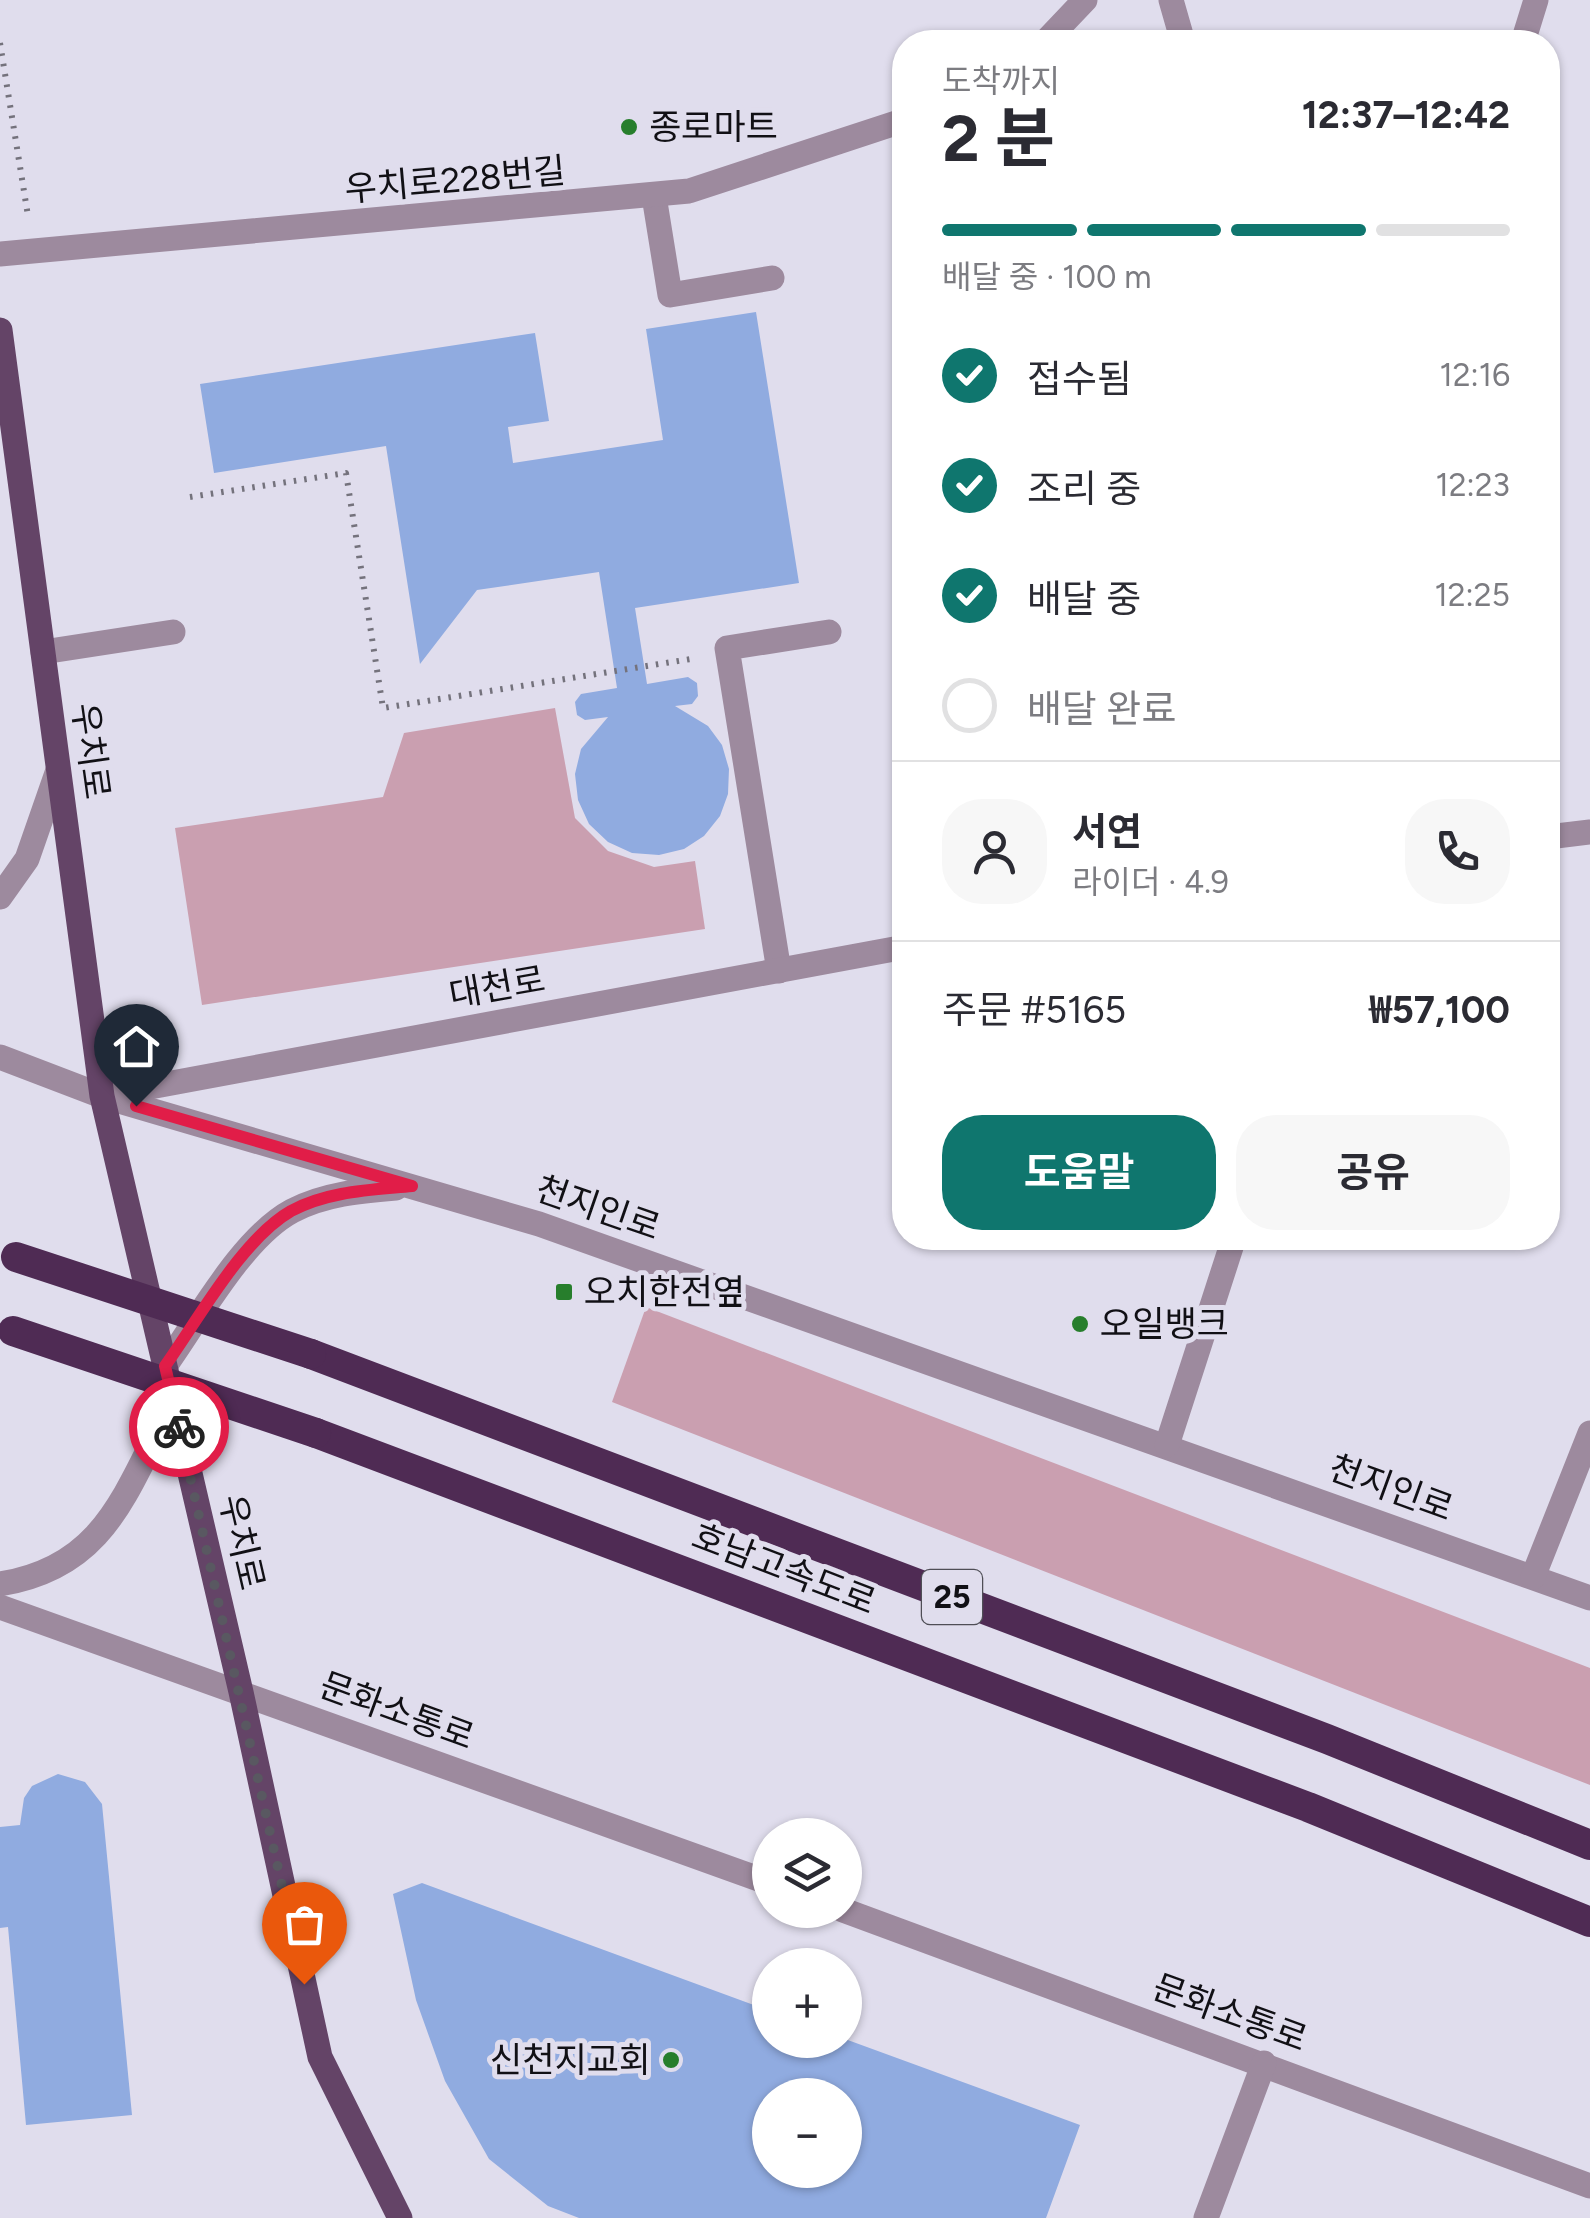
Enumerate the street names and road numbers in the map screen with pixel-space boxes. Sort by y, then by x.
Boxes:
street label: 우치로228번길 [343,149,567,211]
street label: 우치로 [63,700,119,802]
street label: 대천로 [446,958,548,1016]
street label: 천지인로 [530,1167,666,1249]
street label: 천지인로 [1323,1446,1459,1530]
street label: 우치로 [211,1490,273,1594]
street label: 호남고속도로 [686,1515,882,1623]
road number: 25 [922,1570,982,1624]
street label: 문화소통로 [314,1664,480,1758]
street label: 문화소통로 [1147,1966,1313,2060]

